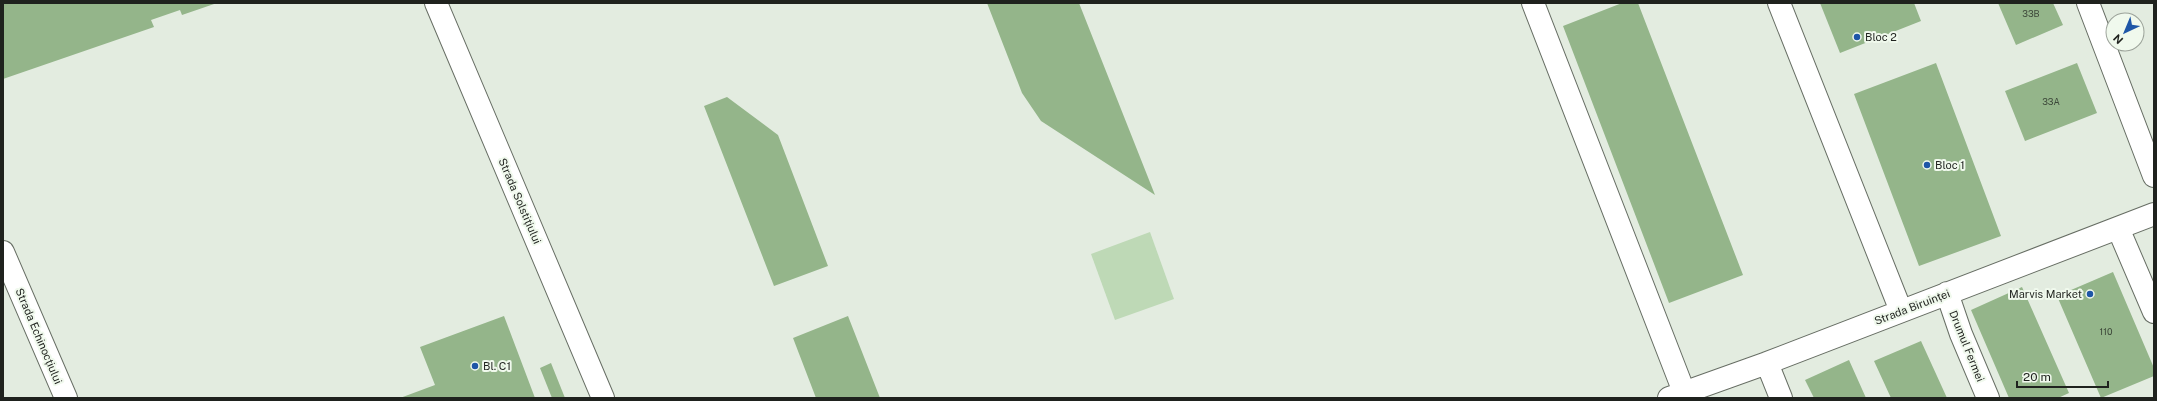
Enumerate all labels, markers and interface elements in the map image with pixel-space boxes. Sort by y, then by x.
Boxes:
house number: 33B [2022,8,2040,19]
north arrow [2105,12,2145,52]
place label: Bloc 2 [1865,31,1897,43]
marker: Bloc 2 [1852,32,1862,42]
text: N [2111,32,2125,46]
house number: 33A [2042,96,2060,107]
street label: Strada Solstițiului [497,156,543,246]
place label: Bloc 1 [1935,159,1965,171]
marker: Bloc 1 [1922,160,1932,170]
street label: Strada Echinocțiului [13,286,65,386]
street label: Strada Biruinței [1873,287,1951,327]
place label: Marvis Market [2009,288,2082,300]
marker: Marvis Market [2085,289,2095,299]
street label: Drumul Fermei [1947,309,1987,383]
house number: 110 [2100,326,2113,337]
place label: Bl. C1 [483,360,511,372]
marker: Bl. C1 [470,361,480,371]
scale bar [2017,363,2108,389]
text: 20 m [2023,370,2051,384]

